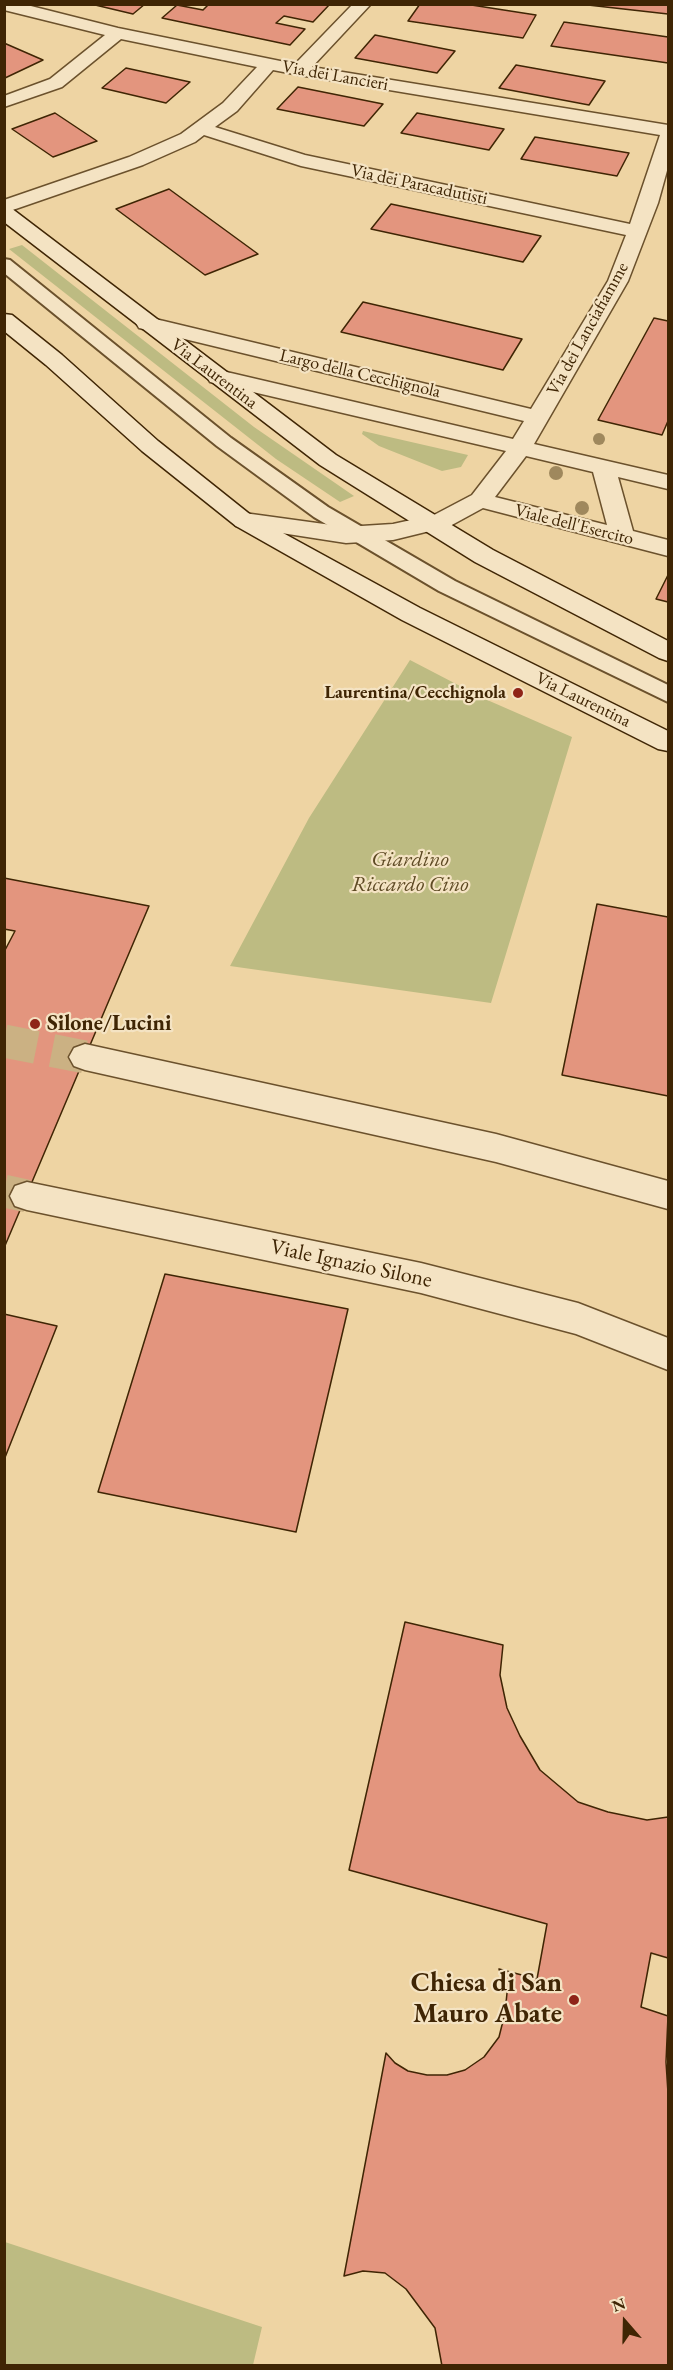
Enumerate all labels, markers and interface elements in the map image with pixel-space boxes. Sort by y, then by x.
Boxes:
street label: Via dei Lancieri [280,56,390,96]
street label: Via dei Paracadutisti [349,160,489,210]
street label: Via dei Lanciafiamme [543,259,633,399]
street label: Via Laurentina [166,334,262,414]
street label: Largo della Cecchignola [277,345,443,403]
street label: Viale dell'Esercito [512,500,636,550]
street label: Via Laurentina [532,668,634,732]
place label: Laurentina/Cecchignola [324,682,506,704]
marker: Laurentina/Cecchignola [511,686,525,700]
park label: Giardino Riccardo Cino [351,847,469,898]
place label: Silone/Lucini [47,1011,171,1037]
marker: Silone/Lucini [28,1017,42,1031]
street label: Viale Ignazio Silone [268,1234,434,1294]
place label: Chiesa di San Mauro Abate [411,1968,562,2031]
marker: Chiesa di San Mauro Abate [567,1993,581,2007]
north arrow [595,2292,655,2352]
text: N [609,2293,628,2317]

